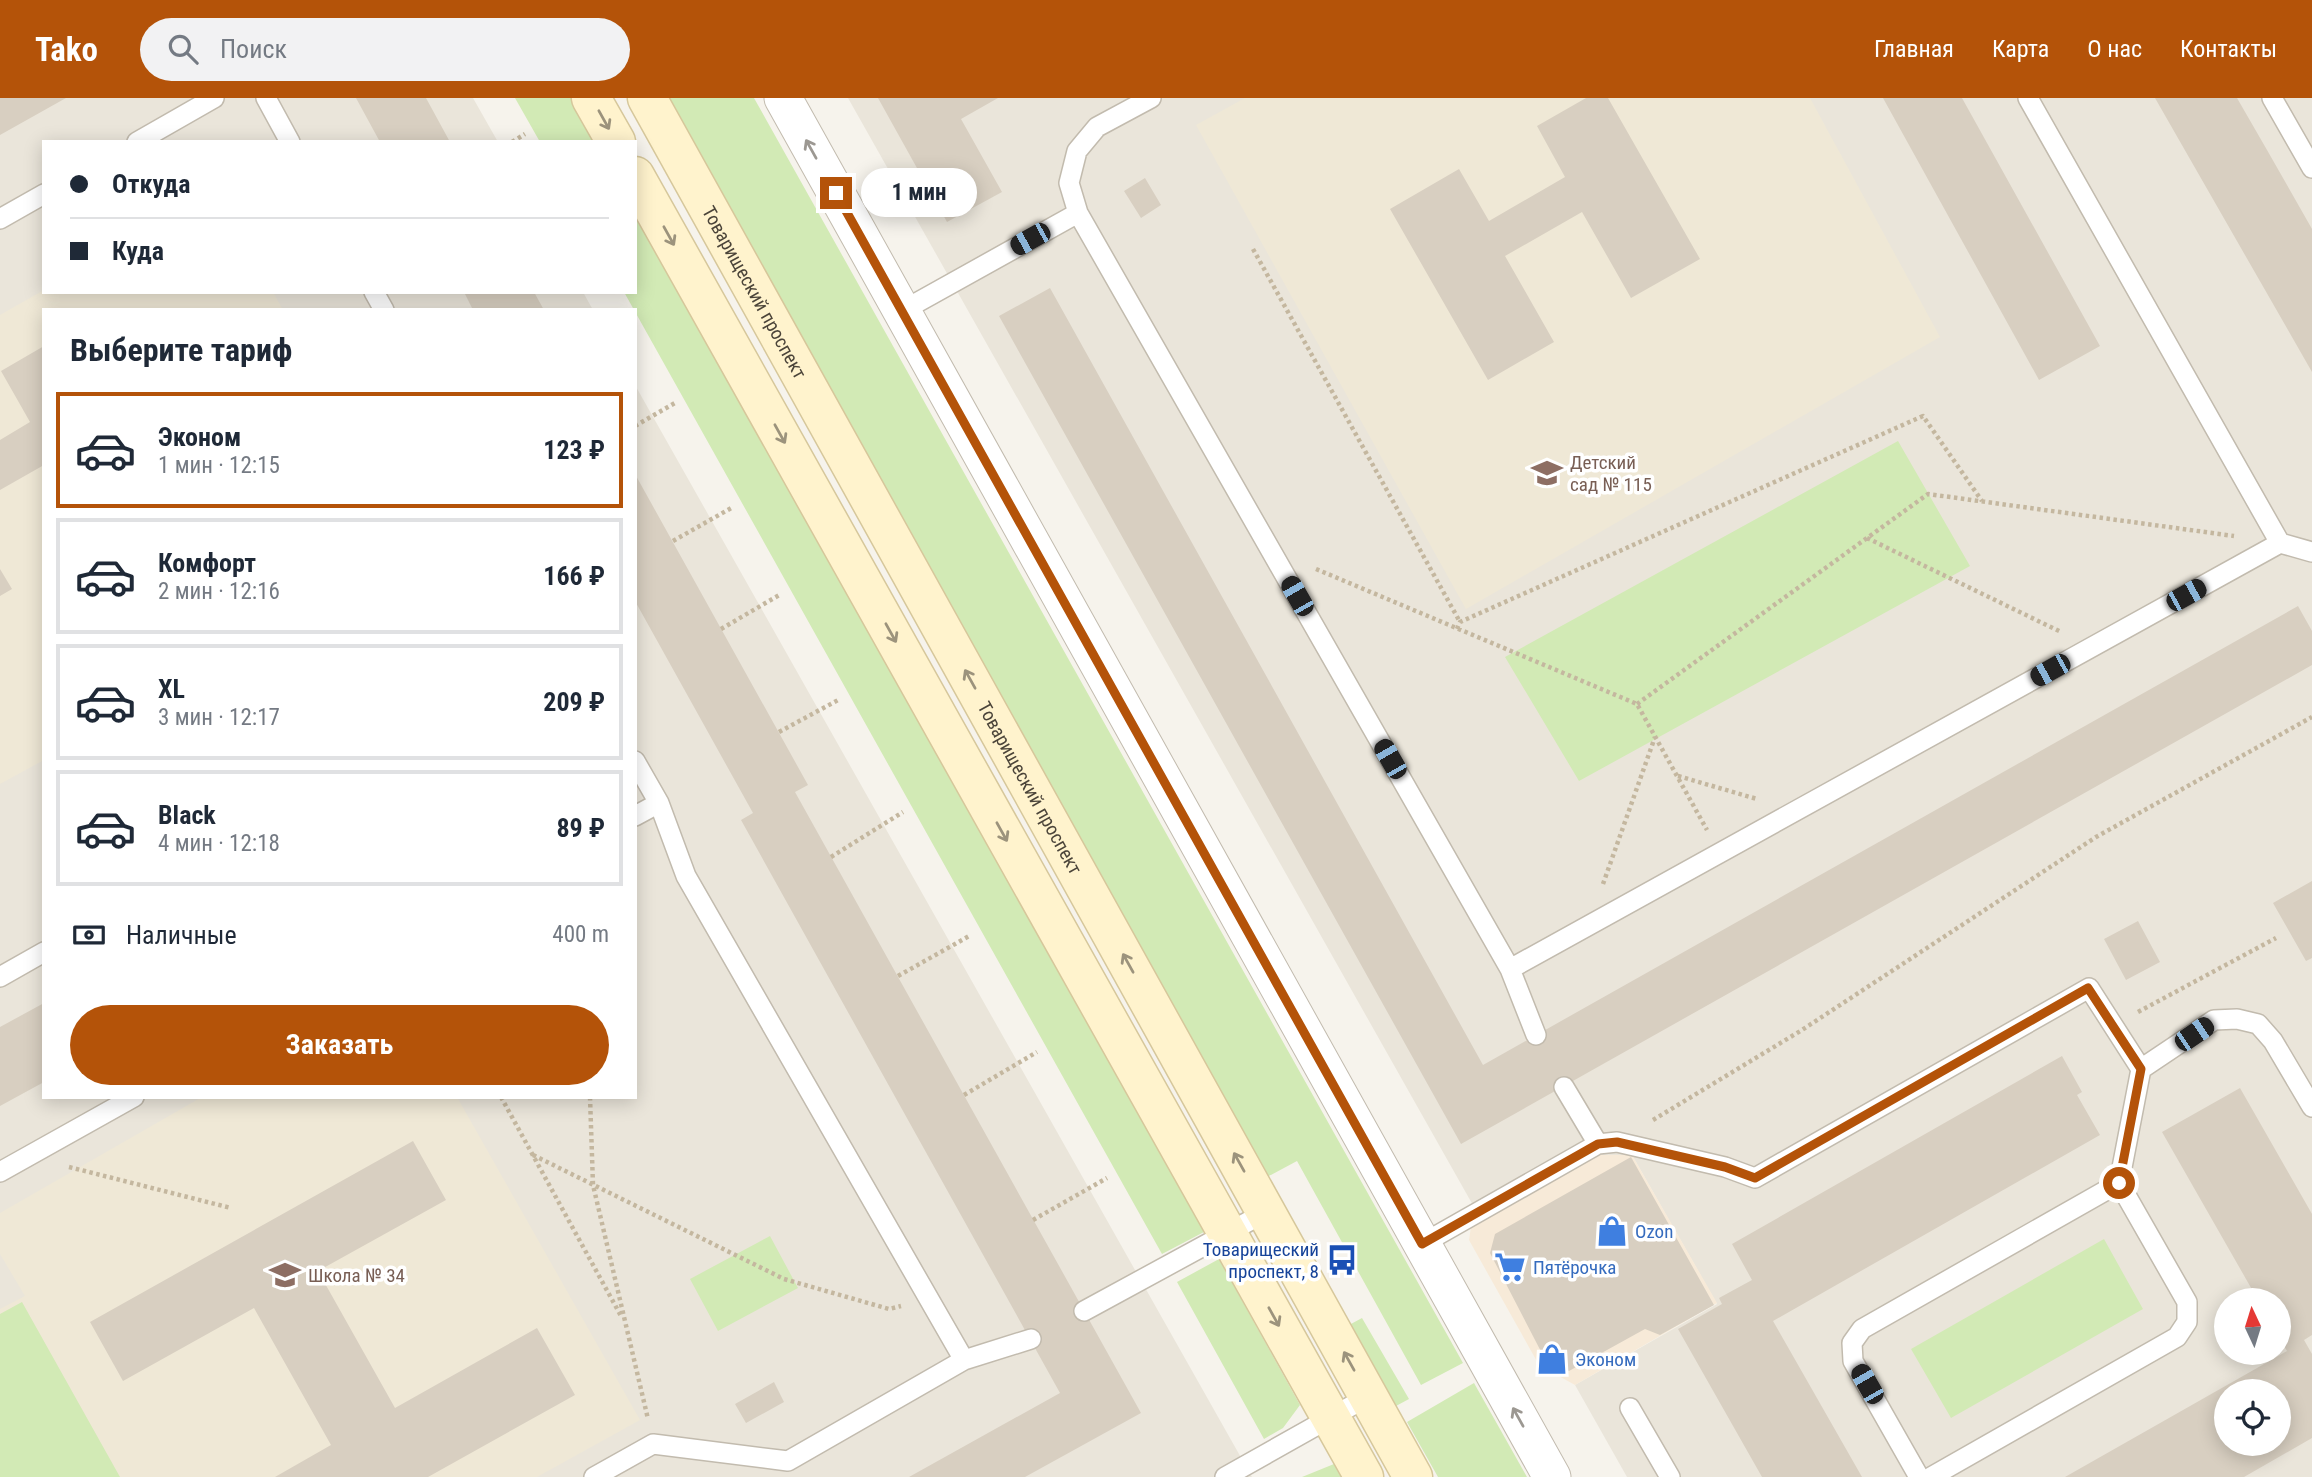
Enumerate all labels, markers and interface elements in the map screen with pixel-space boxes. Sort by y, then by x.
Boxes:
search box [140,18,630,81]
text: Tako [35,30,98,69]
icon: search [164,30,202,68]
text: Поиск [220,34,287,64]
text: Главная [1874,35,1954,63]
text: Карта [1992,35,2049,63]
text: О нас [2087,35,2142,63]
text: Контакты [2180,35,2277,63]
one-way arrow [598,109,611,130]
one-way arrow [804,139,818,159]
callout: 1 мин [860,168,976,217]
text: Откуда [112,169,190,199]
route end [820,177,852,209]
text: 1 мин [891,179,947,206]
street label: Товарищеский проспект [698,202,812,382]
car [1007,220,1054,258]
one-way arrow [663,225,676,246]
text: Куда [112,236,164,266]
text: Выберите тариф [70,331,292,369]
icon: car [74,419,137,482]
text: Эконом [158,422,241,452]
one-way arrow [773,424,787,444]
text: 123 ₽ [543,435,605,465]
place label: Детский сад № 115 [1570,451,1652,496]
text: 1 мин · 12:15 [158,452,280,479]
school or university icon: Детский сад № 115 [1530,456,1564,490]
icon: car [74,545,137,608]
text: Комфорт [158,548,256,578]
text: 166 ₽ [543,561,605,591]
car [1278,573,1317,619]
car [2163,576,2210,614]
text: 2 мин · 12:16 [158,578,280,605]
one-way arrow [885,622,898,643]
car [2027,651,2074,689]
one-way arrow [963,669,976,690]
icon: car [74,671,137,734]
text: XL [158,674,185,704]
text: 209 ₽ [543,687,605,717]
street label: Товарищеский проспект [973,697,1087,878]
text: 3 мин · 12:17 [158,704,280,731]
car [1371,736,1410,782]
icon: car [74,797,137,860]
text: Black [158,800,216,830]
text: 89 ₽ [556,813,605,843]
one-way arrow [995,821,1009,841]
text: 4 мин · 12:18 [158,830,280,857]
icon: cash [70,916,108,954]
text: Наличные [126,920,237,950]
text: 400 m [552,921,609,948]
one-way arrow [1121,954,1135,974]
button: Заказать [70,1005,609,1085]
car [2171,1014,2218,1054]
one-way arrow [1232,1153,1246,1173]
route start [2103,1167,2135,1199]
shop icon: Ozon [1595,1214,1629,1248]
place label: Ozon [1635,1220,1673,1243]
place label: Товарищеский проспект, 8 [1203,1238,1319,1283]
bus stop icon: Товарищеский проспект, 8 [1325,1243,1359,1277]
supermarket icon: Пятёрочка [1493,1250,1527,1284]
place label: Пятёрочка [1533,1256,1616,1279]
school or university icon: Школа № 34 [268,1258,302,1292]
place label: Школа № 34 [308,1264,405,1287]
north arrow [2214,1288,2291,1365]
map controls [2214,1288,2291,1456]
one-way arrow [1267,1307,1281,1327]
shop icon: Эконом [1535,1342,1569,1376]
place label: Эконом [1575,1348,1636,1371]
one-way arrow [1342,1352,1356,1372]
car [1848,1361,1887,1407]
button: locate [2214,1379,2291,1456]
one-way arrow [1511,1408,1525,1428]

